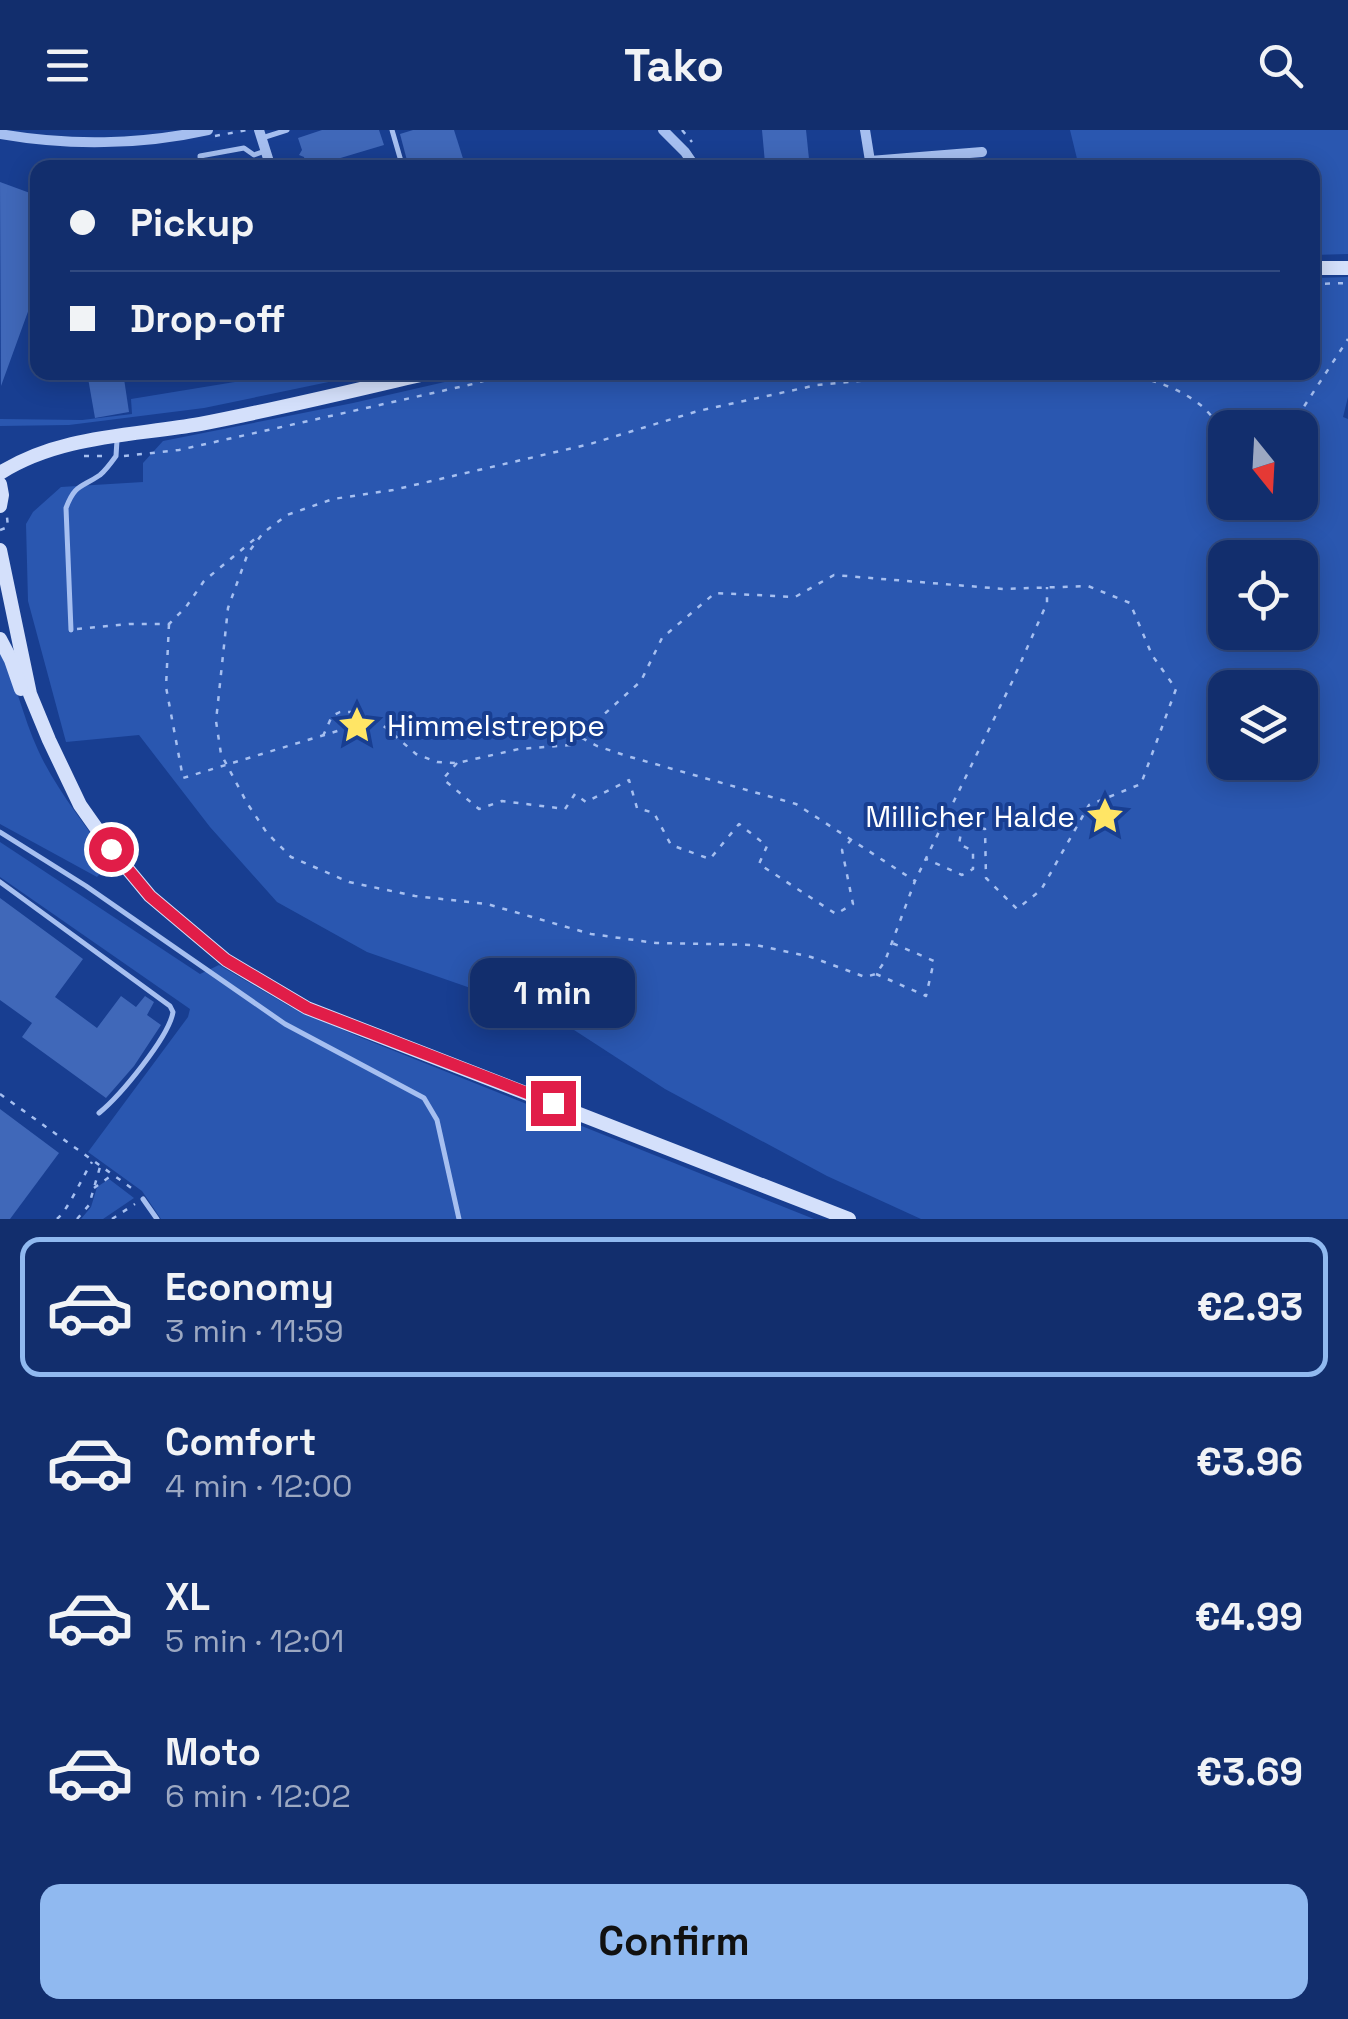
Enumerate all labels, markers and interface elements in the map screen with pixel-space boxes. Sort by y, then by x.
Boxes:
text: Tako [624,37,724,94]
icon: menu [40,38,95,93]
icon: search [1253,38,1308,93]
text: Pickup [130,199,254,247]
text: Drop-off [130,295,285,343]
north arrow [1208,410,1318,520]
map controls [1208,410,1318,780]
button: locate [1208,540,1318,650]
button: layers [1208,670,1318,780]
place icon: Himmelstreppe [336,704,378,746]
place label: Himmelstreppe [387,706,605,745]
place icon: Millicher Halde [1084,795,1126,837]
place label: Millicher Halde [865,797,1075,836]
route start [89,827,134,872]
callout: 1 min [470,958,636,1028]
text: 1 min [513,973,592,1013]
route end [531,1081,576,1126]
icon: car [45,1262,135,1352]
text: Economy [165,1263,334,1311]
text: €2.93 [1197,1283,1303,1331]
text: 3 min · 11:59 [165,1311,344,1351]
icon: car [45,1417,135,1507]
text: Comfort [165,1418,316,1466]
text: €3.96 [1196,1438,1303,1486]
text: 4 min · 12:00 [165,1466,352,1506]
icon: car [45,1572,135,1662]
text: XL [165,1573,210,1621]
text: €4.99 [1195,1593,1303,1641]
text: 5 min · 12:01 [165,1621,344,1661]
icon: car [45,1727,135,1817]
text: Moto [165,1728,261,1776]
text: €3.69 [1196,1748,1303,1796]
text: 6 min · 12:02 [165,1776,351,1816]
button: Confirm [40,1884,1308,1999]

